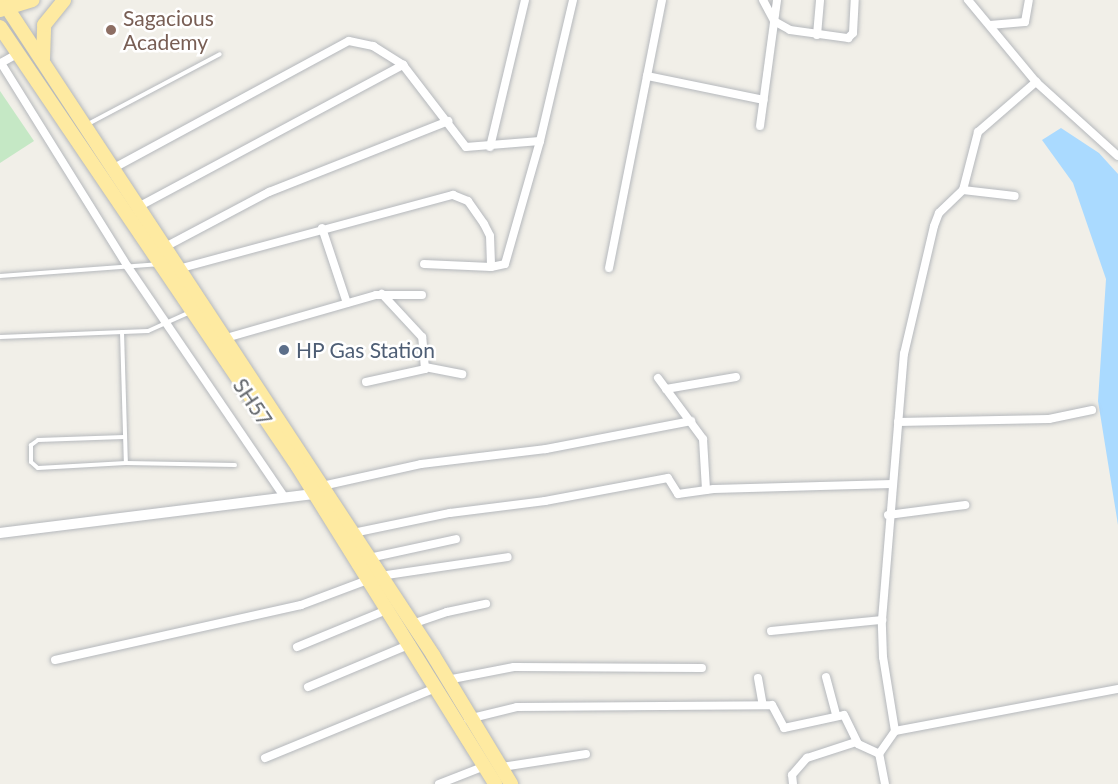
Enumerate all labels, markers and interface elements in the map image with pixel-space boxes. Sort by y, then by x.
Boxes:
place label: Sagacious Academy [123,5,214,55]
marker: Sagacious Academy [104,23,118,37]
place label: HP Gas Station [296,337,436,363]
marker: HP Gas Station [277,343,291,357]
street label: SH57 [228,373,278,431]

